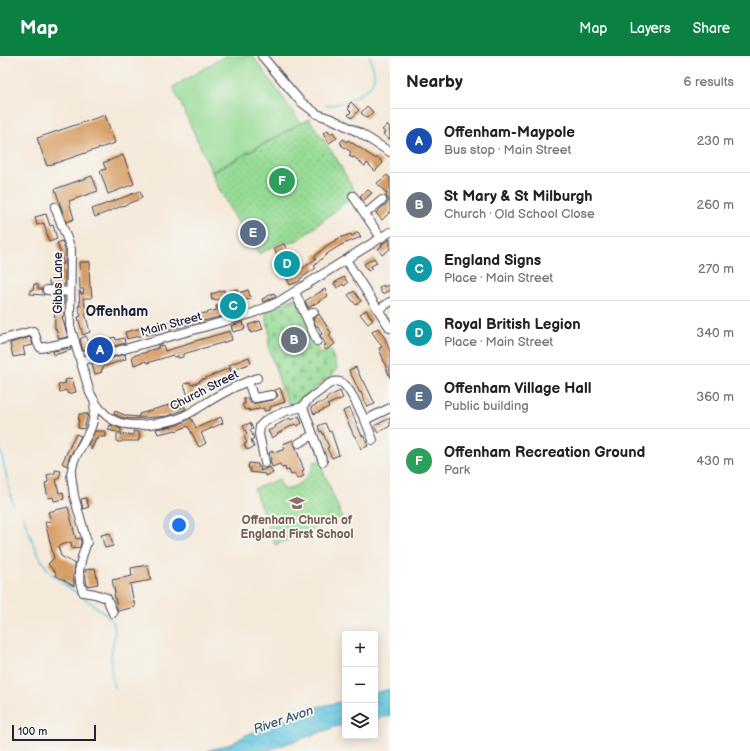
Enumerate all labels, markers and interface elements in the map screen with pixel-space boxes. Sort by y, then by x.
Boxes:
text: Map [20,17,58,40]
text: Map [579,20,607,37]
text: Layers [629,20,671,37]
text: Share [693,20,730,37]
text: Nearby [406,72,463,92]
text: 6 results [684,74,734,90]
text: Offenham-Maypole [444,123,575,142]
text: A [415,133,423,149]
text: 230 m [697,133,734,149]
text: Bus stop · Main Street [444,142,571,158]
pin: F [269,166,295,196]
text: St Mary & St Milburgh [444,187,593,206]
text: B [414,197,424,213]
text: 260 m [696,197,734,213]
text: Church · Old School Close [444,206,595,222]
pin: E [240,218,266,248]
pin: D [274,249,300,279]
text: England Signs [444,251,541,270]
street label: Gibbs Lane [51,252,66,314]
text: C [414,261,424,277]
text: 270 m [698,261,734,277]
text: Place · Main Street [444,270,553,286]
pin: C [220,291,246,321]
district label: Offenham [86,303,148,320]
street label: Main Street [139,309,204,340]
text: Royal British Legion [444,315,581,334]
pin: B [281,325,307,355]
text: D [414,325,424,341]
text: 340 m [696,325,734,341]
text: Place · Main Street [444,334,553,350]
pin: A [87,335,113,365]
street label: Church Street [167,367,241,414]
text: Offenham Village Hall [444,379,591,398]
text: E [415,389,423,405]
text: 360 m [696,389,734,405]
text: Public building [444,398,529,414]
text: Offenham Recreation Ground [444,443,645,462]
text: F [415,453,423,469]
text: 430 m [696,453,734,469]
text: Park [444,462,470,478]
school or university icon: Offenham Church of England First School [288,494,306,512]
place label: Offenham Church of England First School [241,513,353,542]
your location [169,515,189,535]
map controls [342,631,378,739]
button: + [342,631,378,667]
button: − [342,667,378,703]
water label: River Avon [251,702,315,738]
button: layers [342,703,378,739]
scale bar [12,723,96,742]
text: 100 m [18,725,47,738]

